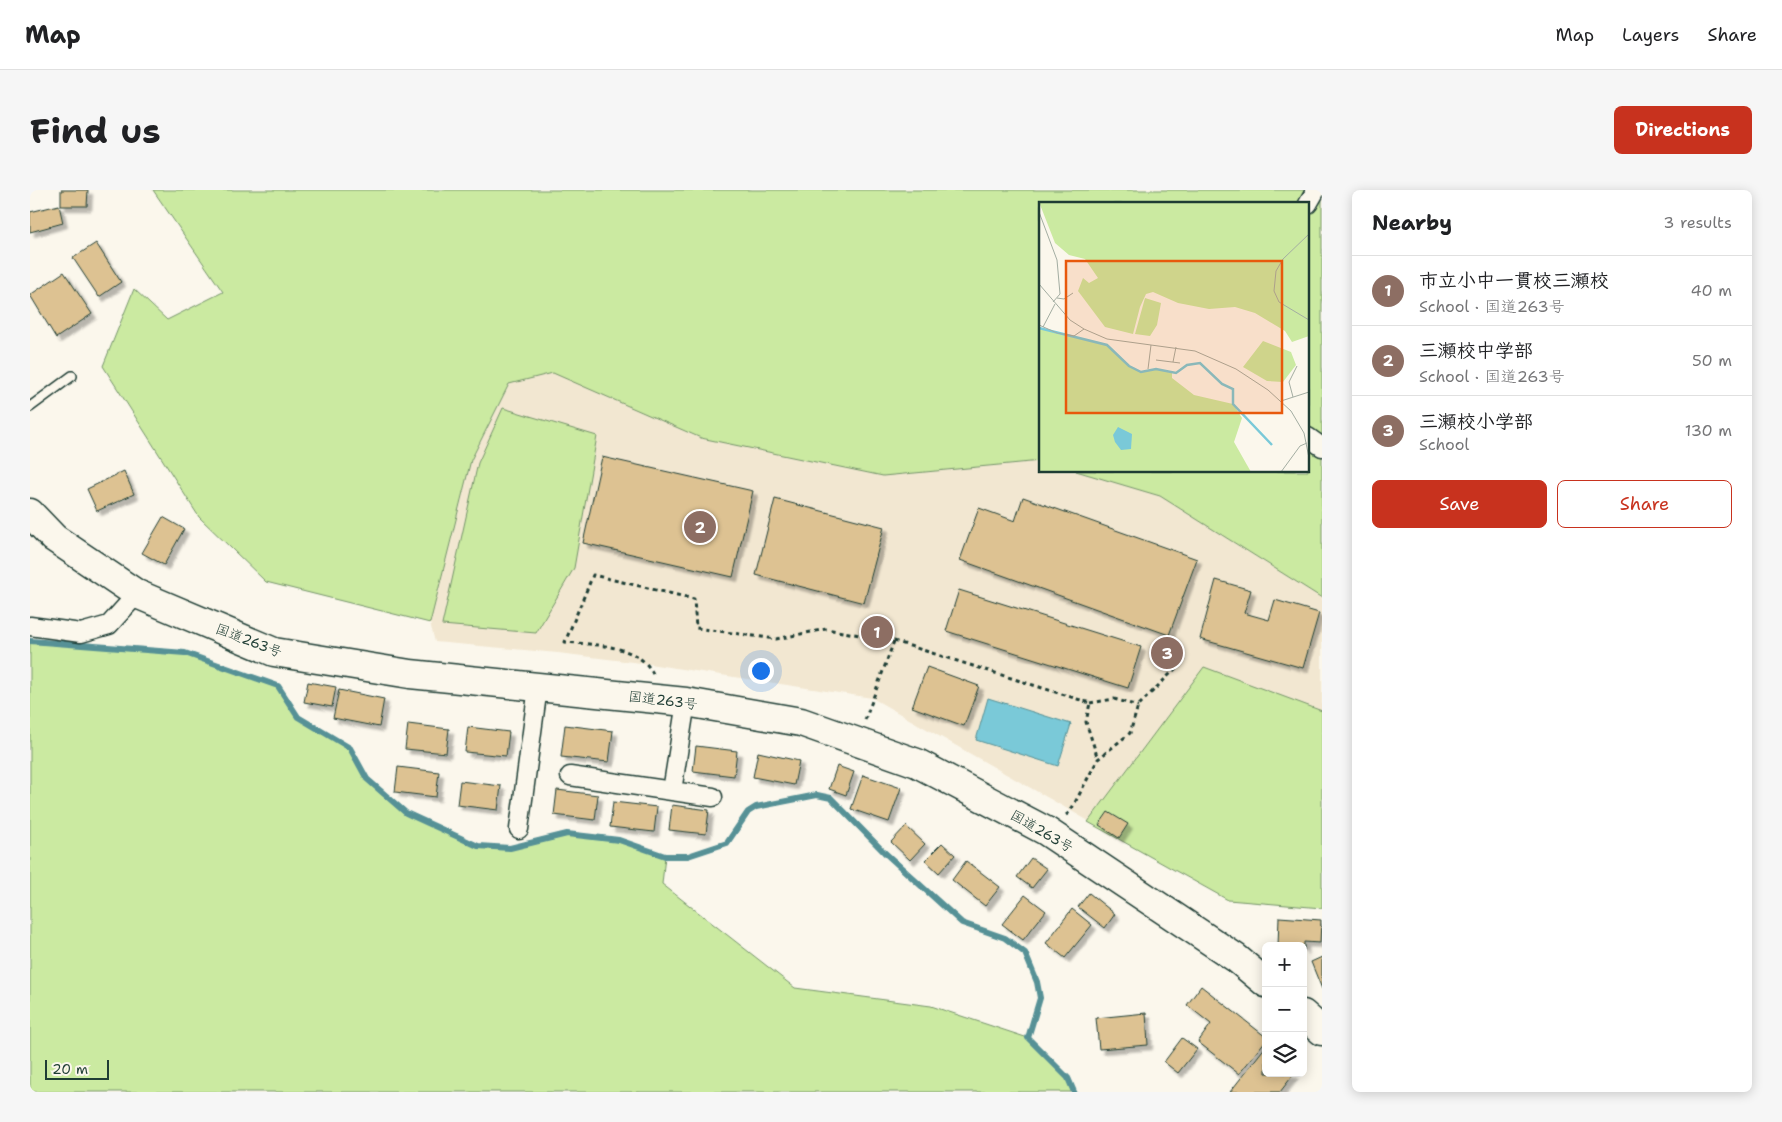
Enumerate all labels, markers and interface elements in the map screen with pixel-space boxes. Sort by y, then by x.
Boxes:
text: Map [25,19,81,51]
text: Map [1556,23,1594,47]
text: Layers [1622,23,1679,47]
text: Share [1707,23,1757,47]
button: Directions [1614,106,1752,154]
text: Find us [30,107,161,154]
inset map [1039,202,1310,472]
text: Nearby [1372,209,1452,237]
text: 3 results [1663,212,1732,233]
text: 市立小中一貫校三瀬校 [1419,268,1609,293]
text: 1 [1384,280,1392,301]
text: 40 m [1690,280,1732,301]
text: School · 国道263号 [1419,296,1565,317]
text: 三瀬校中学部 [1419,338,1533,363]
text: 2 [1382,350,1394,371]
text: 50 m [1692,350,1732,371]
text: School · 国道263号 [1419,366,1565,387]
text: 三瀬校小学部 [1419,409,1533,434]
text: 3 [1382,420,1394,441]
text: 130 m [1685,420,1732,441]
text: School [1419,434,1469,455]
button: Save [1372,480,1547,528]
button: Share [1557,480,1732,528]
pin: 2 [684,508,716,546]
pin: 1 [861,613,893,651]
street label: 国道263号 [213,619,285,661]
pin: 3 [1151,634,1183,672]
your location [748,658,774,684]
street label: 国道263号 [627,687,699,713]
street label: 国道263号 [1007,806,1077,856]
map controls [1262,942,1307,1077]
button: + [1262,942,1307,987]
button: − [1262,987,1307,1032]
button: layers [1262,1032,1307,1077]
scale bar [45,1057,109,1080]
text: 20 m [52,1060,88,1078]

